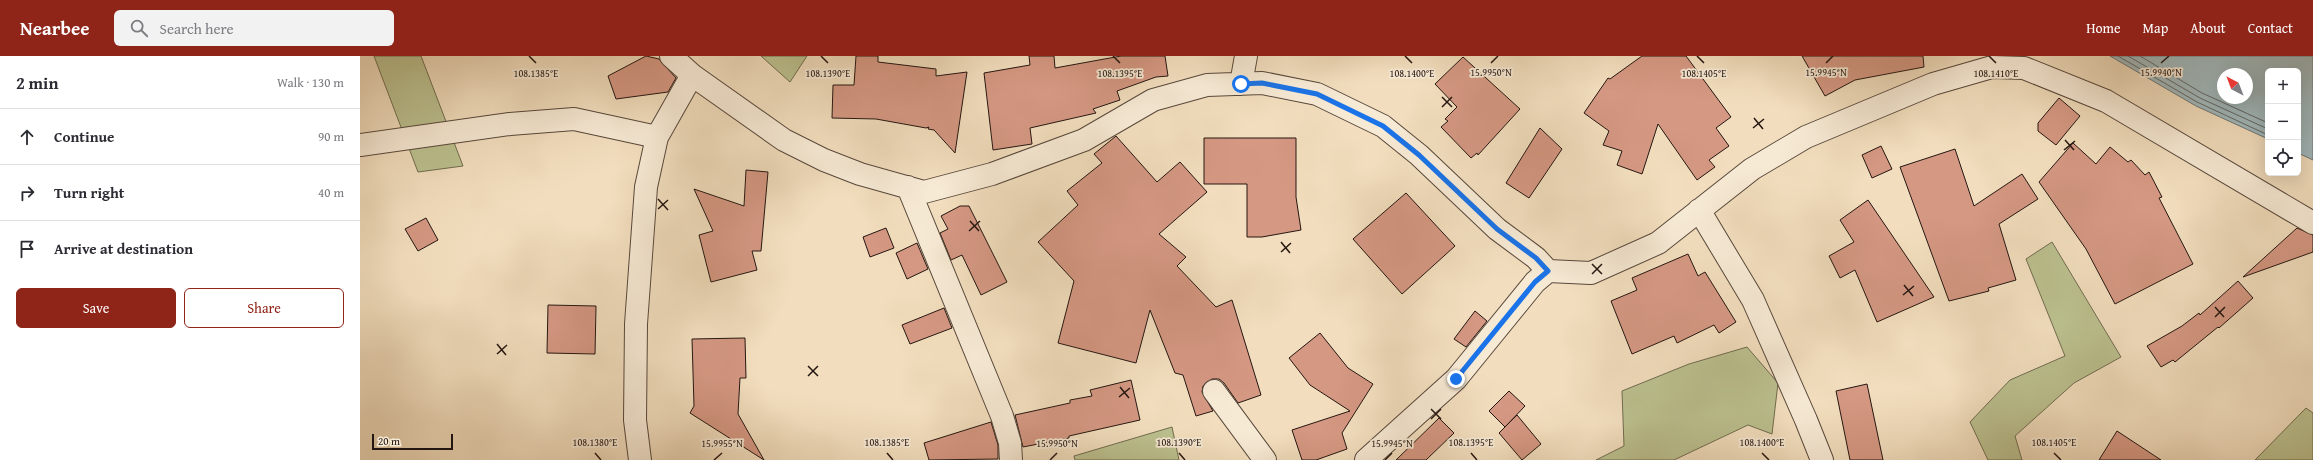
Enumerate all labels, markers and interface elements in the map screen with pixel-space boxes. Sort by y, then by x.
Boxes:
search box [114,10,394,46]
text: Nearbee [20,14,90,42]
icon: search [128,17,150,39]
text: Search here [160,18,234,39]
text: Home [2086,18,2121,38]
text: Map [2143,18,2168,38]
text: About [2190,18,2226,38]
text: Contact [2248,18,2293,38]
text: 15.9950°N [1470,65,1512,80]
text: 15.9945°N [1805,65,1847,80]
text: 15.9940°N [2140,65,2182,80]
text: 108.1385°E [514,66,558,81]
text: 108.1390°E [806,66,850,81]
text: 108.1395°E [1098,66,1142,81]
text: 108.1400°E [1390,66,1434,81]
text: 108.1405°E [1682,66,1726,81]
text: 108.1410°E [1974,66,2018,81]
north arrow [2217,68,2253,104]
map controls [2265,68,2301,176]
button: + [2265,68,2301,104]
text: 2 min [16,70,58,95]
text: Walk · 130 m [277,73,344,92]
route start [1232,75,1250,93]
button: − [2265,104,2301,140]
icon: ahead [16,126,38,148]
text: Continue [54,126,115,147]
text: 90 m [318,127,344,146]
button: locate [2265,140,2301,176]
icon: right [16,182,38,204]
text: Turn right [54,182,125,203]
text: 40 m [318,183,344,202]
icon: arrive [16,238,38,260]
text: Arrive at destination [54,238,193,259]
button: Save [16,288,176,328]
button: Share [184,288,344,328]
route end [1447,370,1465,388]
scale bar [372,432,453,451]
text: 20 m [378,433,400,449]
text: 108.1380°E [573,435,617,450]
text: 108.1385°E [865,435,909,450]
text: 108.1390°E [1157,435,1201,450]
text: 108.1395°E [1449,435,1493,450]
text: 108.1400°E [1740,435,1784,450]
text: 108.1405°E [2032,435,2076,450]
text: 15.9955°N [701,436,743,451]
text: 15.9950°N [1036,436,1078,451]
text: 15.9945°N [1371,436,1413,451]

